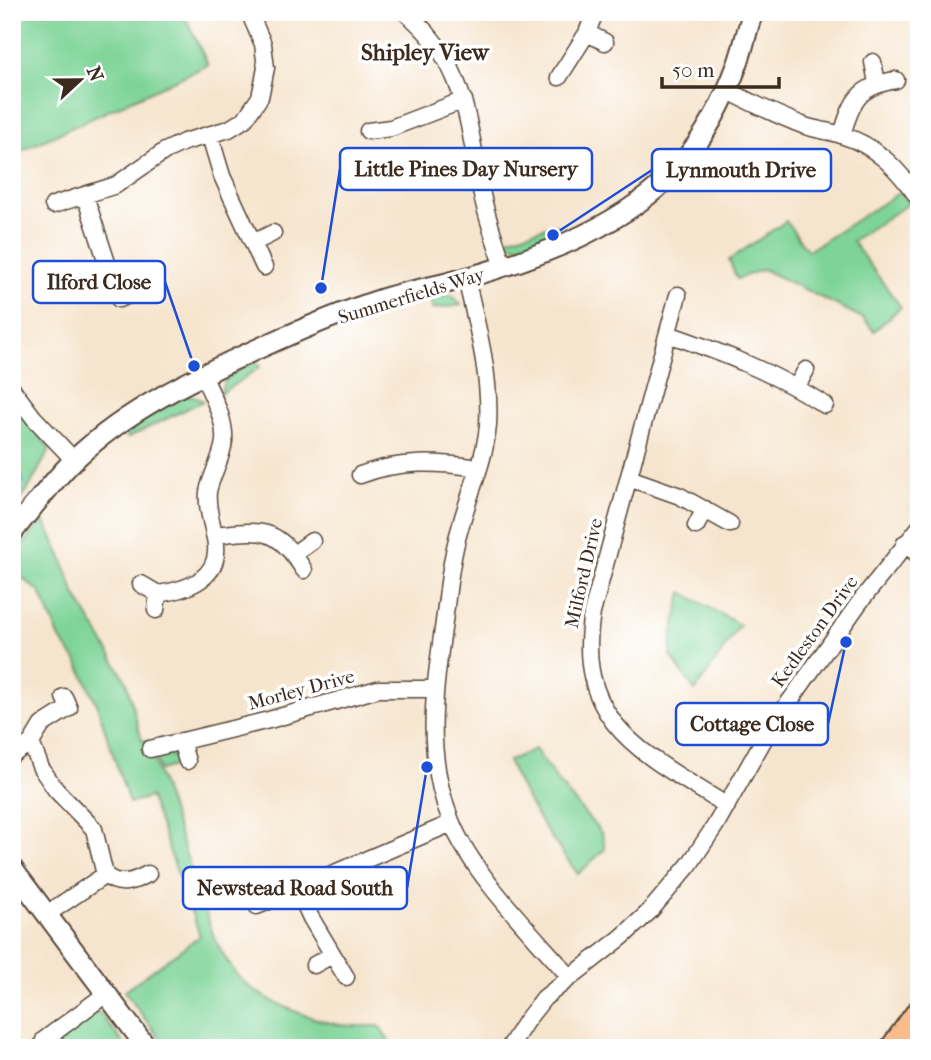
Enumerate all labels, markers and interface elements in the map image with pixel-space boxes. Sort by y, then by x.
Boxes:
district label: Shipley View [361,39,491,66]
north arrow [46,46,116,116]
scale bar [662,46,779,90]
text: 50 m [672,58,715,82]
text: N [82,63,108,85]
callout: Little Pines Day Nursery [340,148,592,190]
callout: Lynmouth Drive [652,149,831,191]
text: Little Pines Day Nursery [354,157,580,181]
text: Lynmouth Drive [666,158,817,182]
callout: Ilford Close [33,261,165,303]
street label: Summerfields Way [335,263,488,329]
text: Ilford Close [47,270,152,294]
street label: Milford Drive [561,516,607,630]
street label: Kedleston Drive [767,571,863,692]
street label: Morley Drive [246,665,357,715]
callout: Cottage Close [676,703,828,745]
text: Cottage Close [690,712,815,736]
callout: Newstead Road South [183,867,407,909]
text: Newstead Road South [197,876,393,900]

